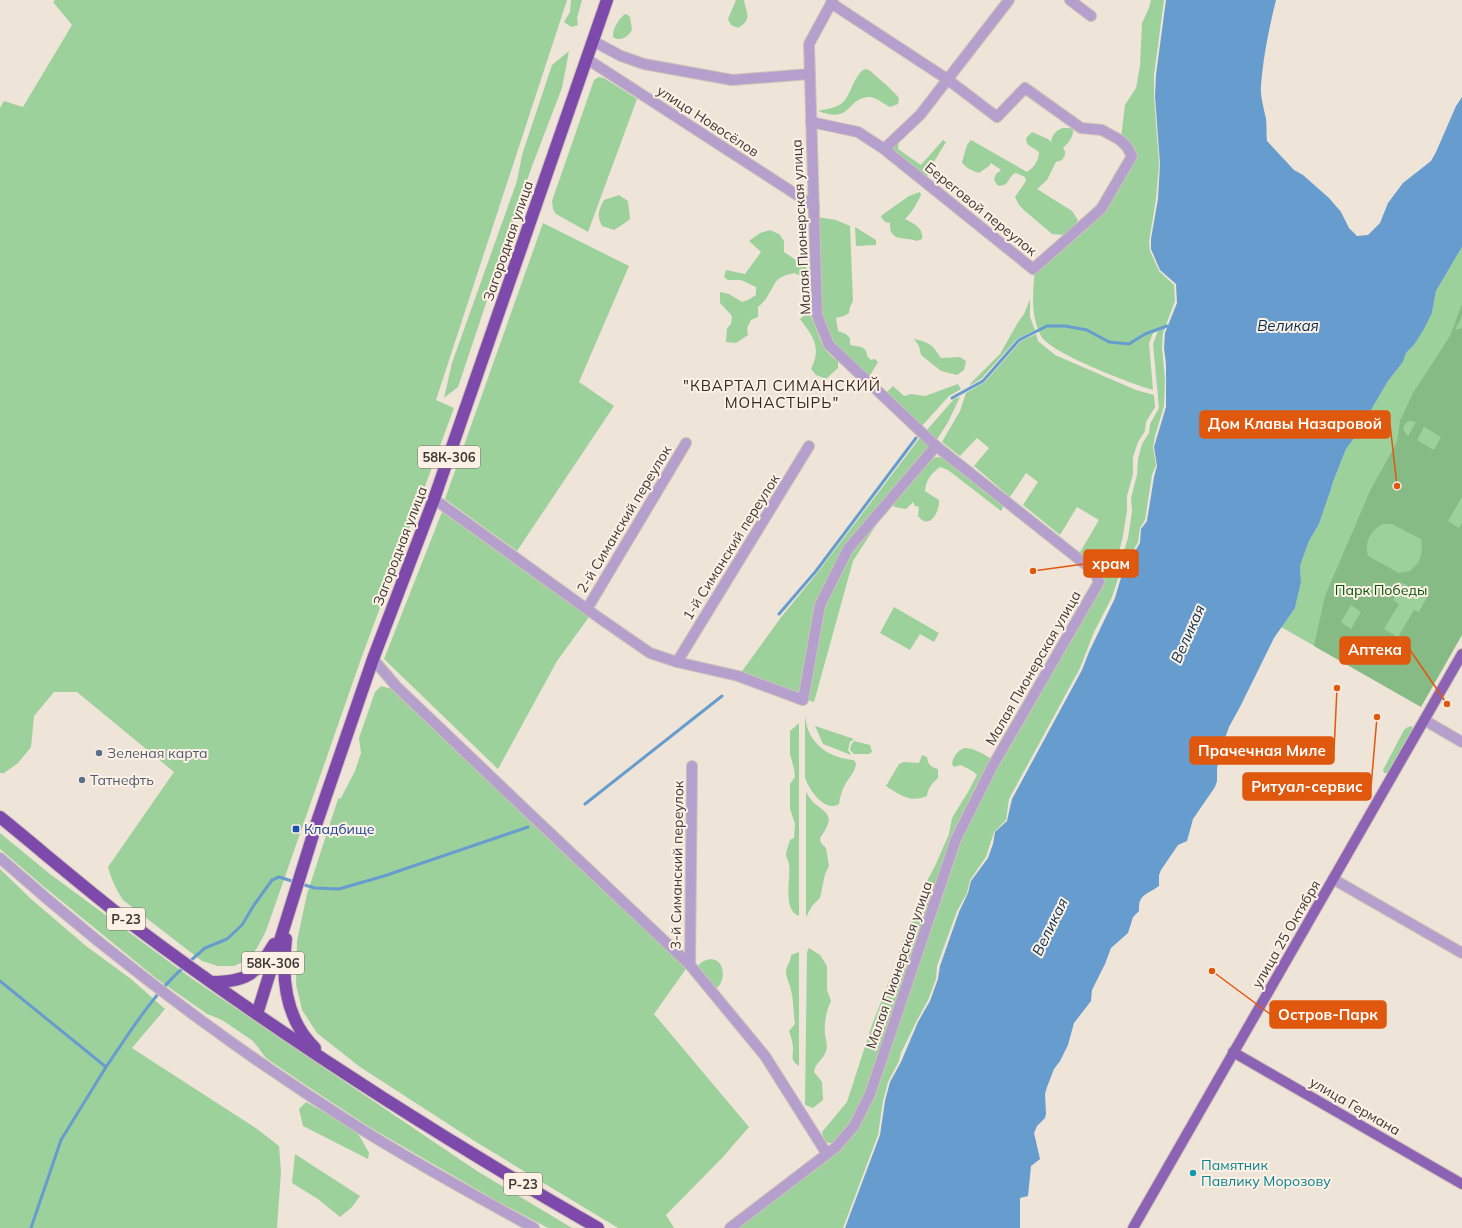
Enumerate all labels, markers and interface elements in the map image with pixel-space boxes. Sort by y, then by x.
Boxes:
street label: улица Новосёлов [654,81,763,161]
street label: Малая Пионерская улица [787,139,815,315]
street label: Береговой переулок [921,158,1041,260]
street label: Загородная улица [479,178,537,304]
water label: Великая [1257,316,1319,335]
district label: "КВАРТАЛ СИМАНСКИЙ МОНАСТЫРЬ" [683,376,881,412]
callout: Дом Клавы Назаровой [1200,411,1390,438]
text: Дом Клавы Назаровой [1208,414,1382,433]
street label: 2-й Симанский переулок [573,442,675,596]
road number: 58К-306 [418,446,480,468]
street label: 1-й Симанский переулок [679,470,784,623]
street label: Загородная улица [369,484,431,608]
callout: храм [1084,550,1138,577]
text: храм [1091,554,1130,573]
park label: Парк Победы [1335,581,1427,599]
street label: Малая Пионерская улица [981,587,1085,749]
water label: Великая [1166,602,1209,666]
callout: Аптека [1340,637,1410,664]
text: Аптека [1348,640,1402,659]
callout: Прачечная Миле [1190,737,1334,764]
text: Прачечная Миле [1198,741,1326,760]
place label: Зеленая карта [107,744,208,762]
marker: Зеленая карта [94,748,104,758]
place label: Татнефть [90,771,154,789]
callout: Ритуал-сервис [1243,773,1371,800]
marker: Татнефть [77,775,87,785]
text: Ритуал-сервис [1251,777,1363,796]
street label: 3-й Симанский переулок [667,780,687,950]
place label: Кладбище [304,820,375,838]
marker: Кладбище [291,824,301,834]
street label: улица 25 Октября [1248,877,1324,991]
street label: Малая Пионерская улица [862,879,936,1051]
water label: Великая [1027,895,1072,959]
road number: Р-23 [107,908,145,930]
road number: 58К-306 [242,952,304,974]
callout: Остров-Парк [1270,1001,1386,1028]
text: Остров-Парк [1278,1005,1378,1024]
street label: улица Германа [1306,1073,1404,1139]
place label: Памятник Павлику Морозову [1201,1156,1331,1190]
marker: Памятник Павлику Морозову [1188,1168,1198,1178]
road number: Р-23 [504,1173,542,1195]

